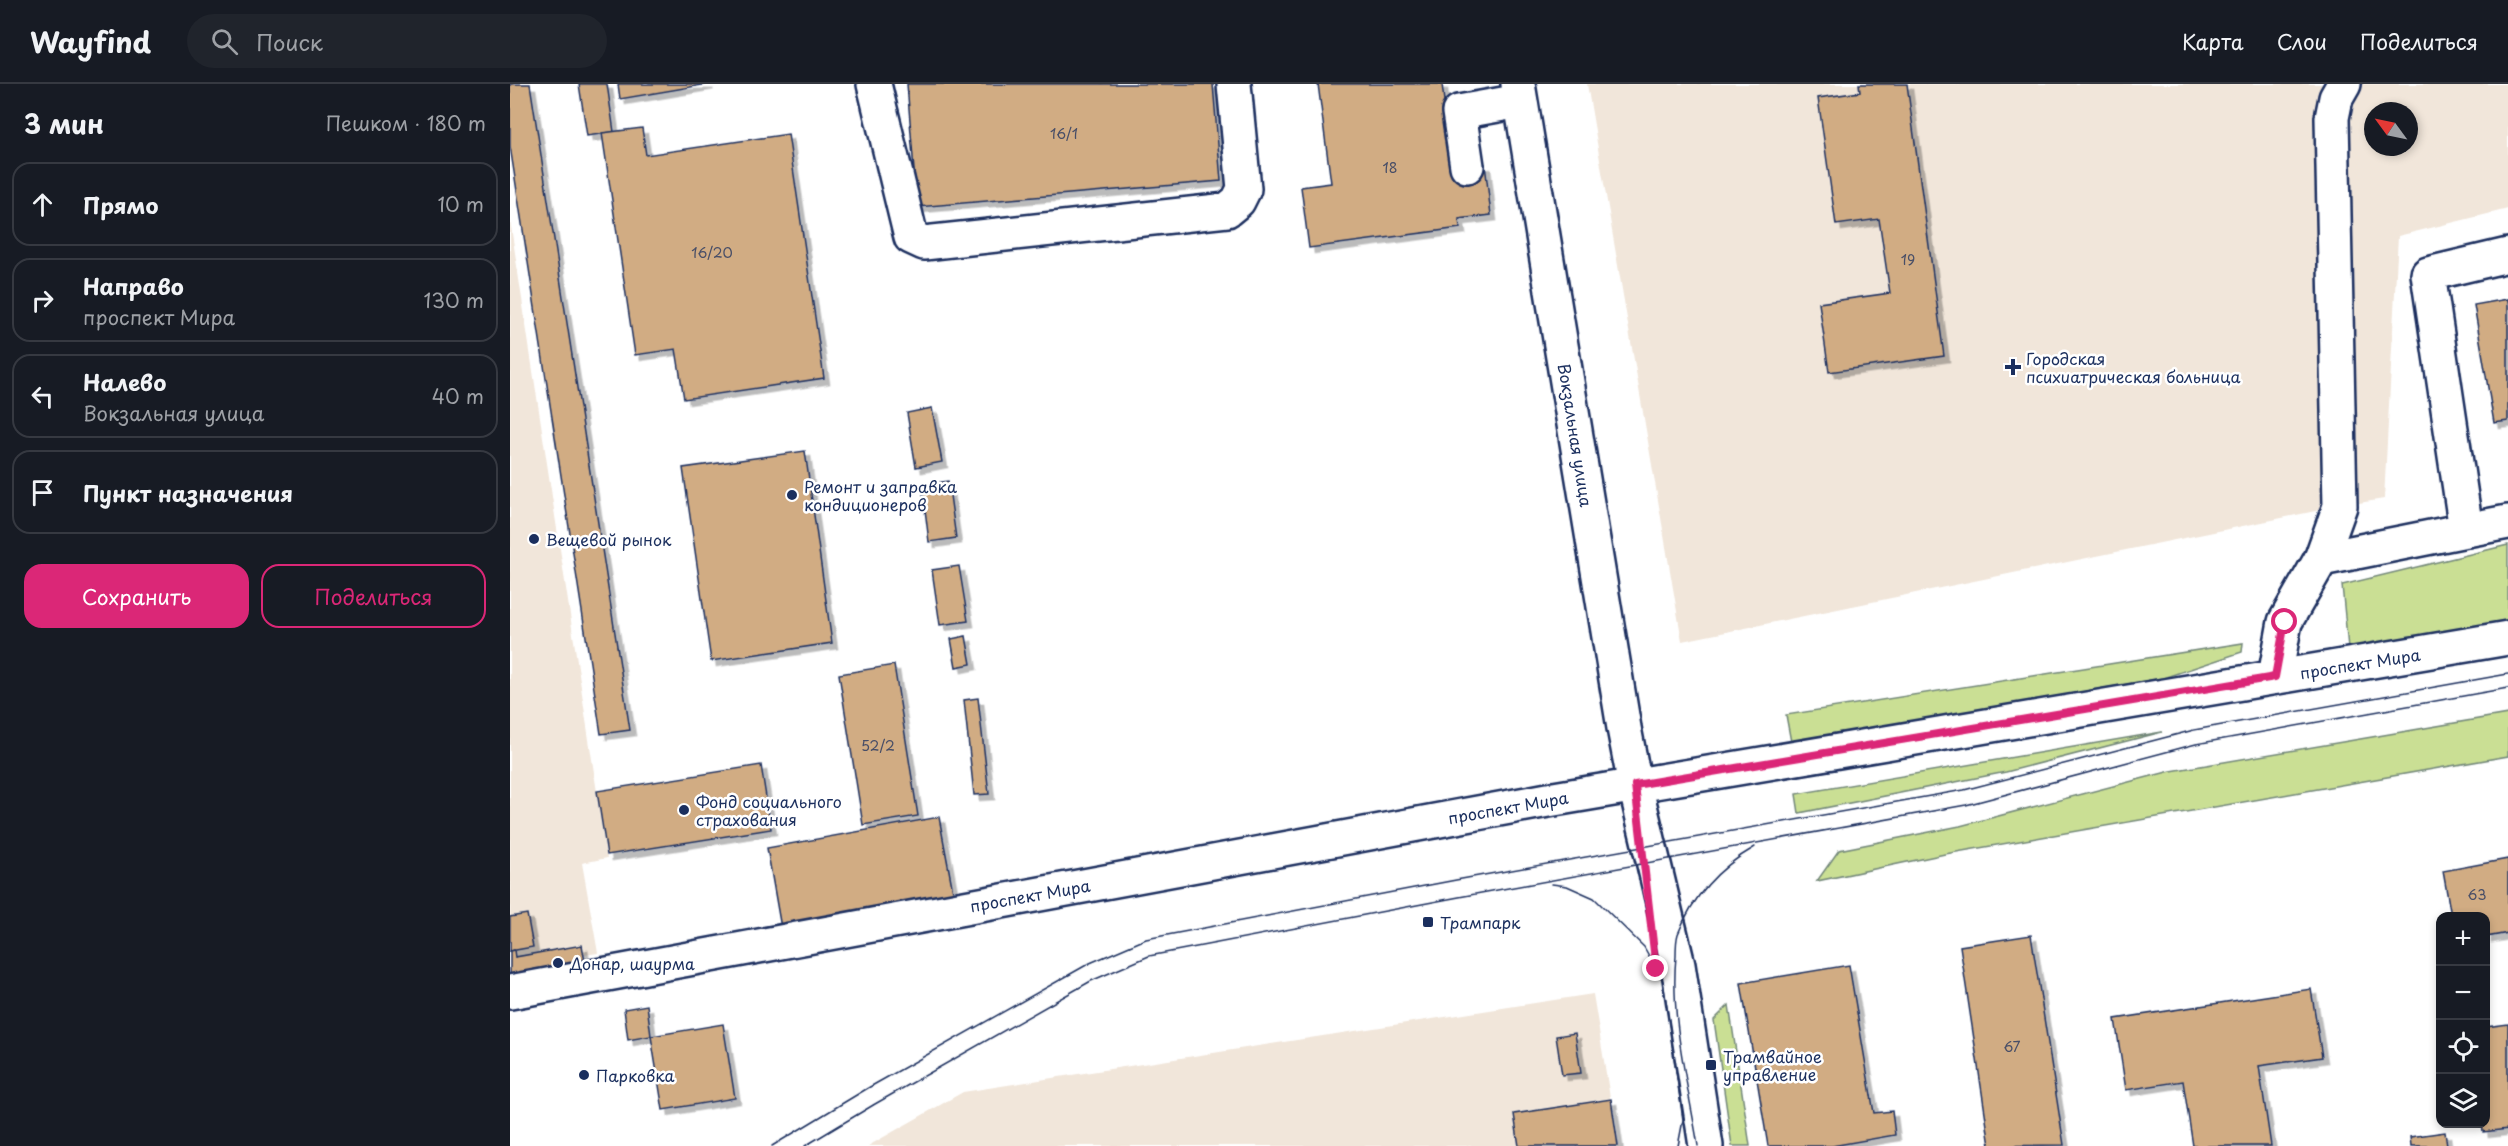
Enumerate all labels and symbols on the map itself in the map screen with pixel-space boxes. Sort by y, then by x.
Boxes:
north arrow [2364,102,2418,156]
house number: 16/1 [1050,123,1078,144]
house number: 18 [1382,157,1398,178]
house number: 16/20 [691,242,733,263]
house number: 19 [1901,249,1915,270]
place label: Городская психиатрическая больница [2026,346,2241,388]
marker: Городская психиатрическая больница [2004,358,2022,376]
street label: Вокзальная улица [1553,362,1599,508]
place label: Ремонт и заправка кондиционеров [804,474,957,516]
marker: Ремонт и заправка кондиционеров [785,488,799,502]
place label: Вещевой рынок [546,527,672,551]
marker: Вещевой рынок [527,532,541,546]
route start [2271,608,2297,634]
street label: проспект Мира [2298,642,2422,684]
house number: 52/2 [861,735,895,756]
street label: проспект Мира [1446,785,1570,829]
place label: Фонд социального страхования [696,789,842,831]
marker: Фонд социального страхования [677,803,691,817]
street label: проспект Мира [968,873,1092,917]
house number: 63 [2468,884,2486,905]
place label: Трампарк [1440,910,1521,934]
marker: Трампарк [1421,915,1435,929]
place label: Донар, шаурма [569,951,695,975]
route end [1642,955,1668,981]
marker: Донар, шаурма [551,956,565,970]
house number: 67 [2003,1036,2021,1057]
place label: Трамвайное управление [1723,1044,1822,1086]
marker: Трамвайное управление [1704,1058,1718,1072]
place label: Парковка [596,1063,674,1087]
marker: Парковка [577,1068,591,1082]

